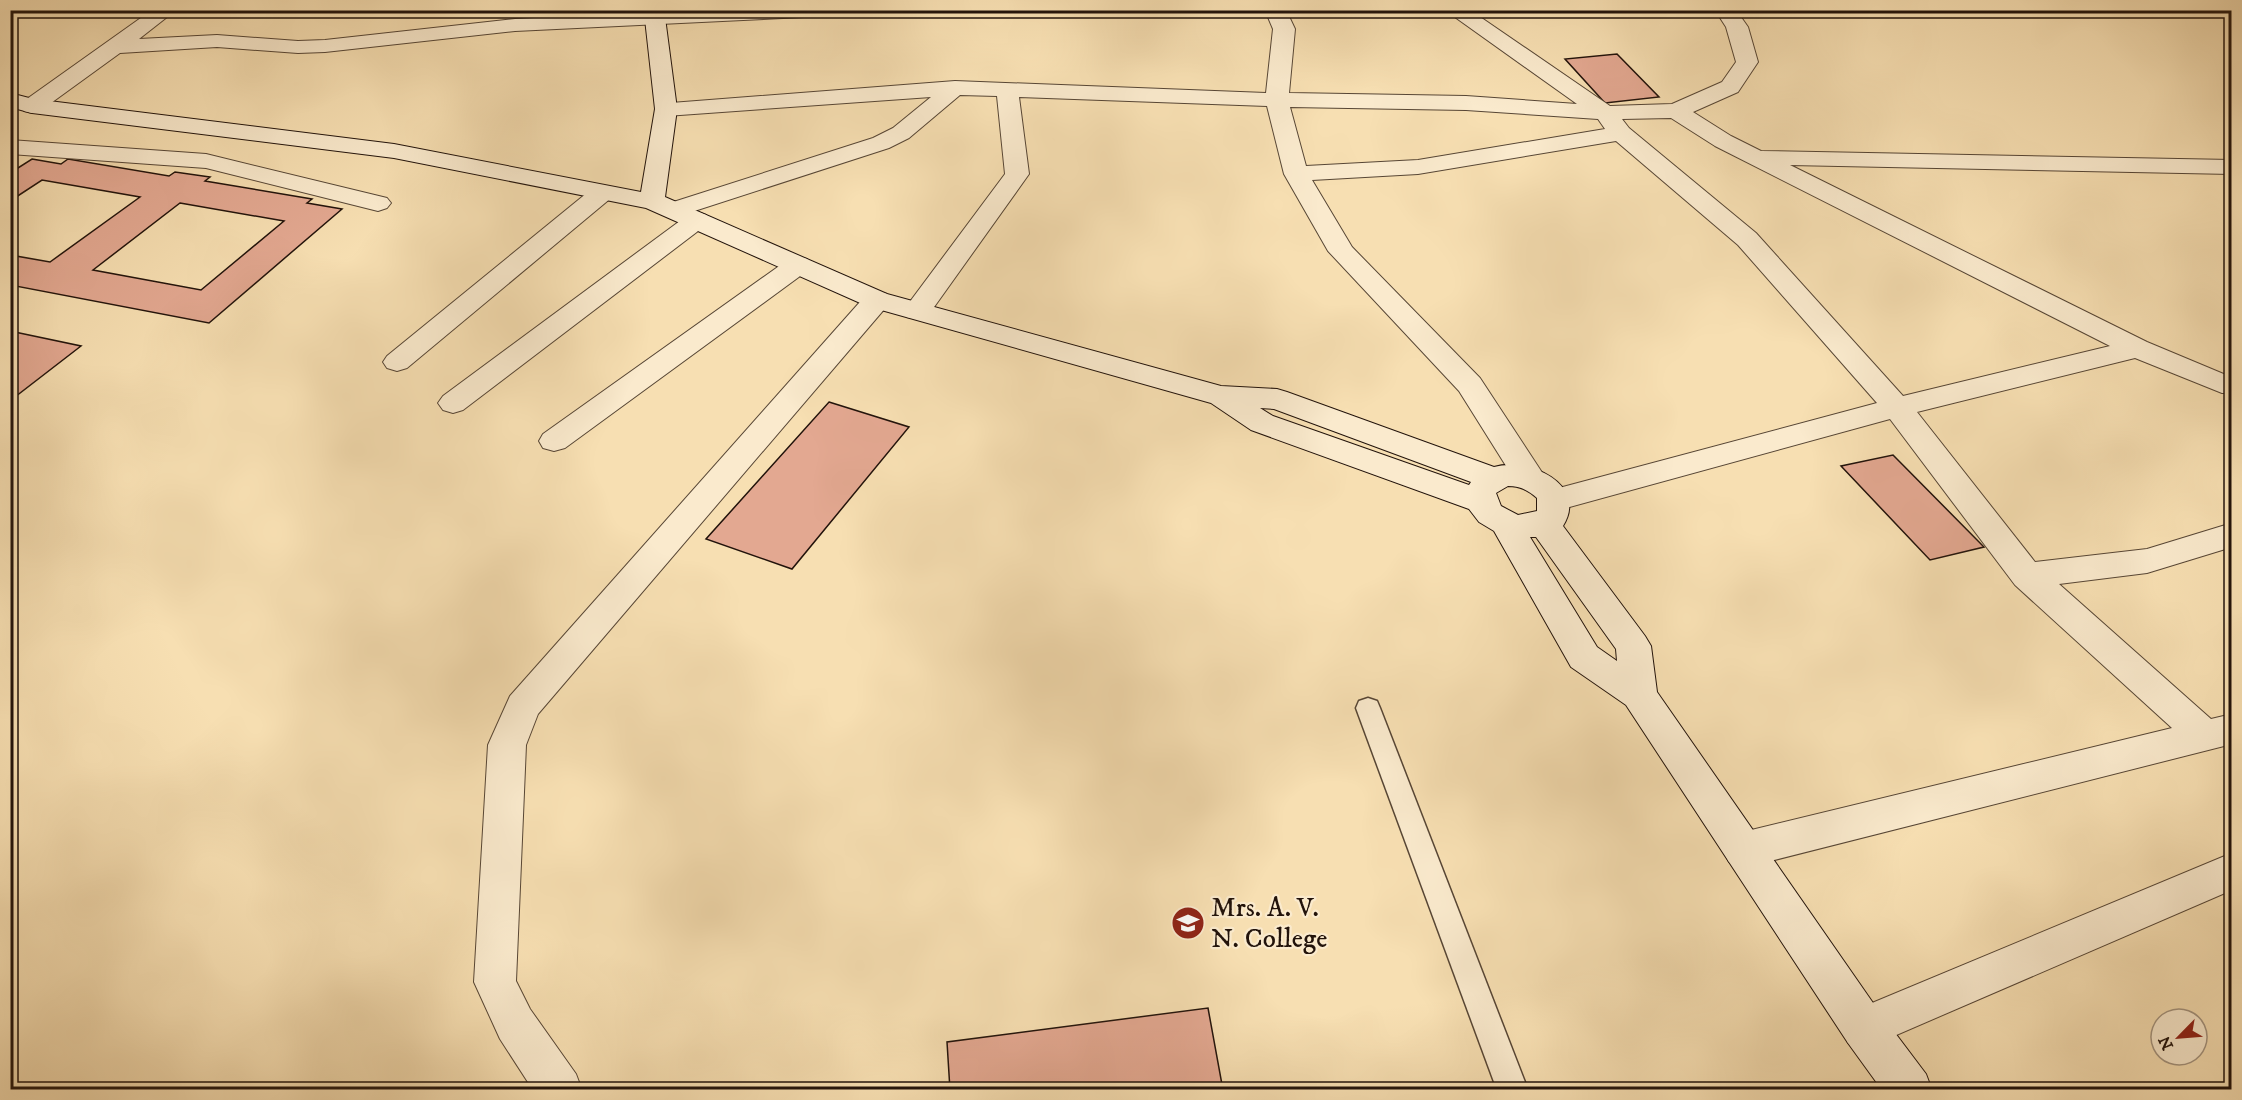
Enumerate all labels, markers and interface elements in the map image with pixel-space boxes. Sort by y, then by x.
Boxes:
place label: Mrs. A. V. N. College [1211,891,1327,956]
school or university icon: Mrs. A. V. N. College [1170,905,1206,941]
north arrow [2149,1007,2209,1067]
text: N [2154,1033,2178,1053]

